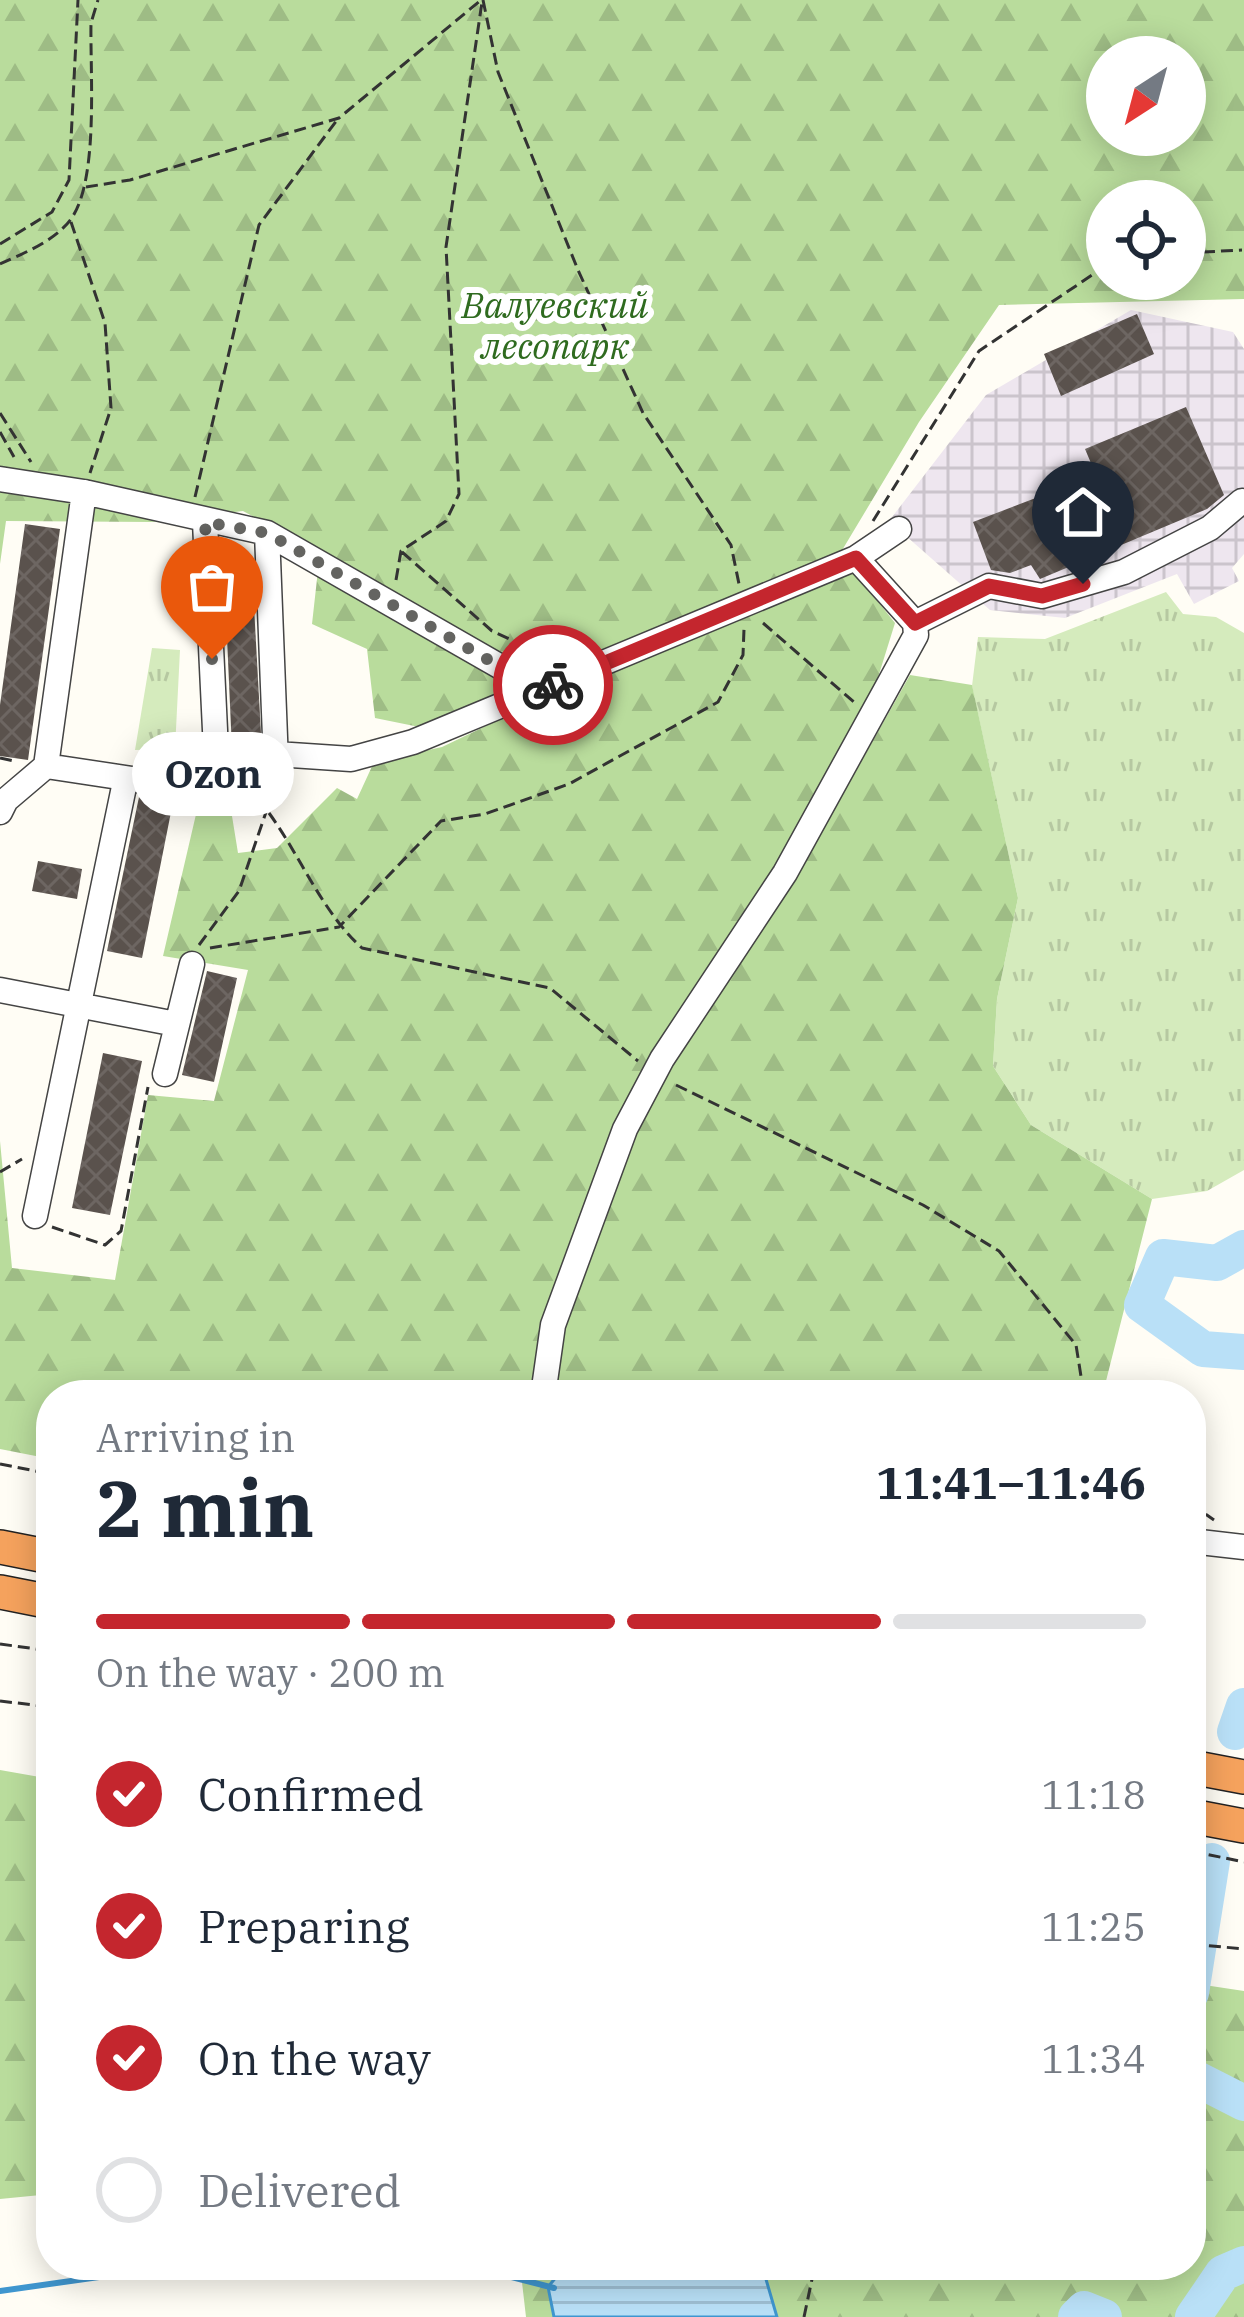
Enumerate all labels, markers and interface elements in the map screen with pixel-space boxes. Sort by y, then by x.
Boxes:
north arrow [1086,36,1206,156]
map controls [1086,36,1206,300]
button: locate [1086,180,1206,300]
park label: Валуевский лесопарк [460,281,649,369]
pin [1032,461,1134,584]
icon: home [1050,479,1116,545]
pin [161,536,263,659]
icon: bag [179,554,245,620]
courier [493,625,613,745]
icon: bike [520,652,586,718]
callout: Ozon [131,731,293,815]
text: Ozon [164,748,262,799]
text: Arriving in [96,1412,295,1463]
text: 11:41–11:46 [876,1453,1146,1511]
text: 2 min [96,1457,314,1558]
text: On the way · 200 m [96,1647,445,1698]
icon: check [96,1761,162,1827]
text: Confirmed [198,1765,424,1823]
text: 11:18 [1041,1769,1146,1820]
icon: check [96,1893,162,1959]
text: Preparing [198,1897,410,1955]
text: 11:25 [1041,1901,1146,1952]
icon: check [96,2025,162,2091]
text: On the way [198,2029,431,2087]
text: 11:34 [1041,2033,1146,2084]
text: Delivered [198,2161,401,2219]

